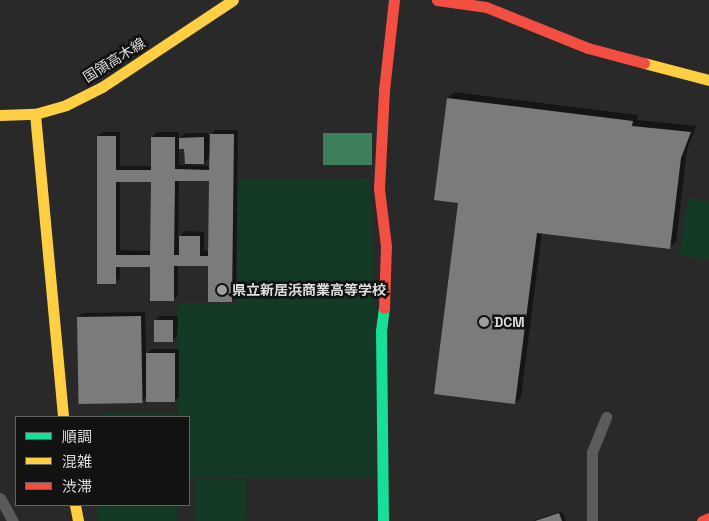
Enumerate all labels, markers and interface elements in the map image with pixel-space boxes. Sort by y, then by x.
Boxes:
street label: 国領高木線 [80,34,148,86]
place label: 県立新居浜商業高等学校 [232,282,386,298]
marker: 県立新居浜商業高等学校 [216,284,228,296]
place label: DCM [494,314,525,330]
marker: DCM [478,316,490,328]
legend [15,416,190,506]
text: 順調 [62,427,92,446]
text: 混雑 [62,452,92,471]
text: 渋滞 [62,477,92,496]

